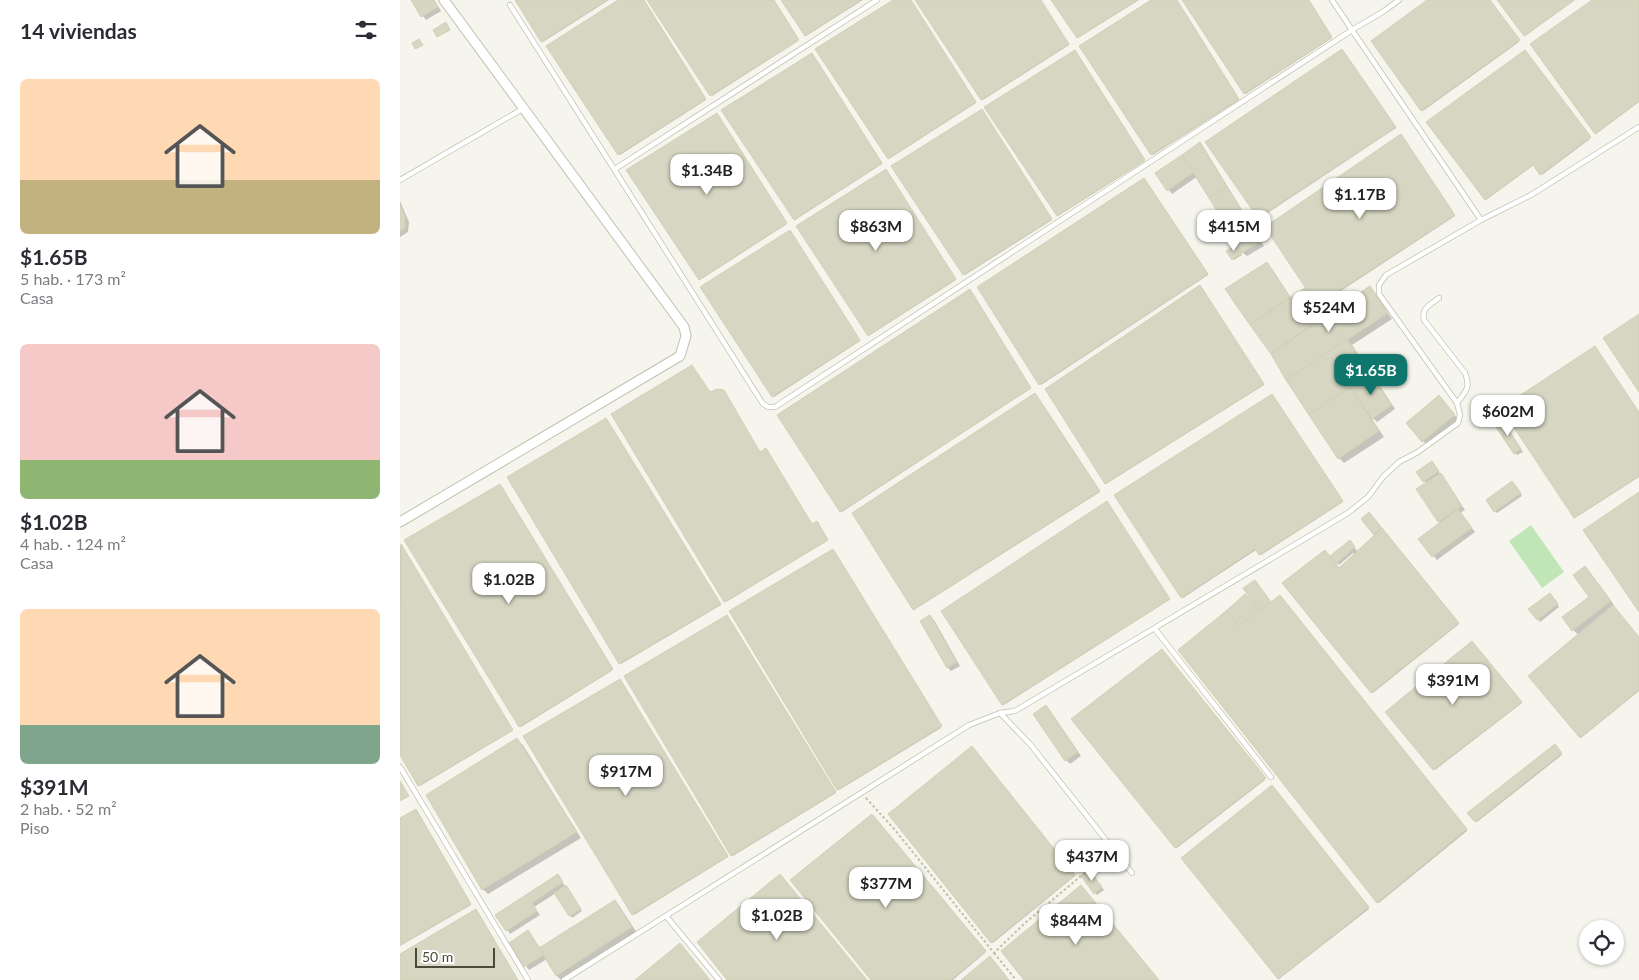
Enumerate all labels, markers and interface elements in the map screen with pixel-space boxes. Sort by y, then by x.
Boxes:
icon: filters [352,16,380,44]
text: 14 viviendas [20,18,137,43]
icon: home [155,111,245,201]
pin: $1.34B [666,154,748,196]
text: $1.34B [681,160,733,179]
pin: $1.17B [1319,178,1401,220]
text: $1.17B [1334,184,1386,203]
pin: $863M [841,210,911,252]
pin: $415M [1199,210,1269,252]
text: $863M [850,216,902,235]
text: $415M [1208,216,1260,235]
text: $1.65B [20,244,88,269]
text: 5 hab. · 173 m² [20,269,126,288]
text: Casa [20,288,54,307]
pin: $524M [1294,290,1364,333]
text: $524M [1303,297,1355,316]
pin: $1.65B [1330,354,1412,396]
text: $1.65B [1345,360,1397,379]
icon: home [155,376,245,466]
pin: $602M [1473,394,1543,437]
text: $602M [1482,401,1534,420]
text: $1.02B [20,509,88,534]
text: 4 hab. · 124 m² [20,534,126,553]
text: Casa [20,553,54,572]
pin: $1.02B [468,562,550,605]
text: $1.02B [483,569,535,588]
icon: home [155,641,245,731]
pin: $391M [1418,664,1488,706]
text: $391M [1427,670,1479,689]
pin: $917M [591,754,661,797]
text: $917M [600,761,652,780]
text: $391M [20,774,89,799]
text: 2 hab. · 52 m² [20,799,117,818]
text: Piso [20,818,49,837]
pin: $437M [1057,840,1127,882]
text: $437M [1066,846,1118,865]
pin: $377M [851,866,921,909]
text: $377M [860,873,912,892]
pin: $1.02B [736,898,818,941]
pin: $844M [1041,904,1111,946]
text: $1.02B [751,905,803,924]
text: $844M [1050,910,1102,929]
map controls [1579,920,1624,965]
button: locate [1579,920,1624,965]
scale bar [415,945,495,968]
text: 50 m [422,948,453,965]

